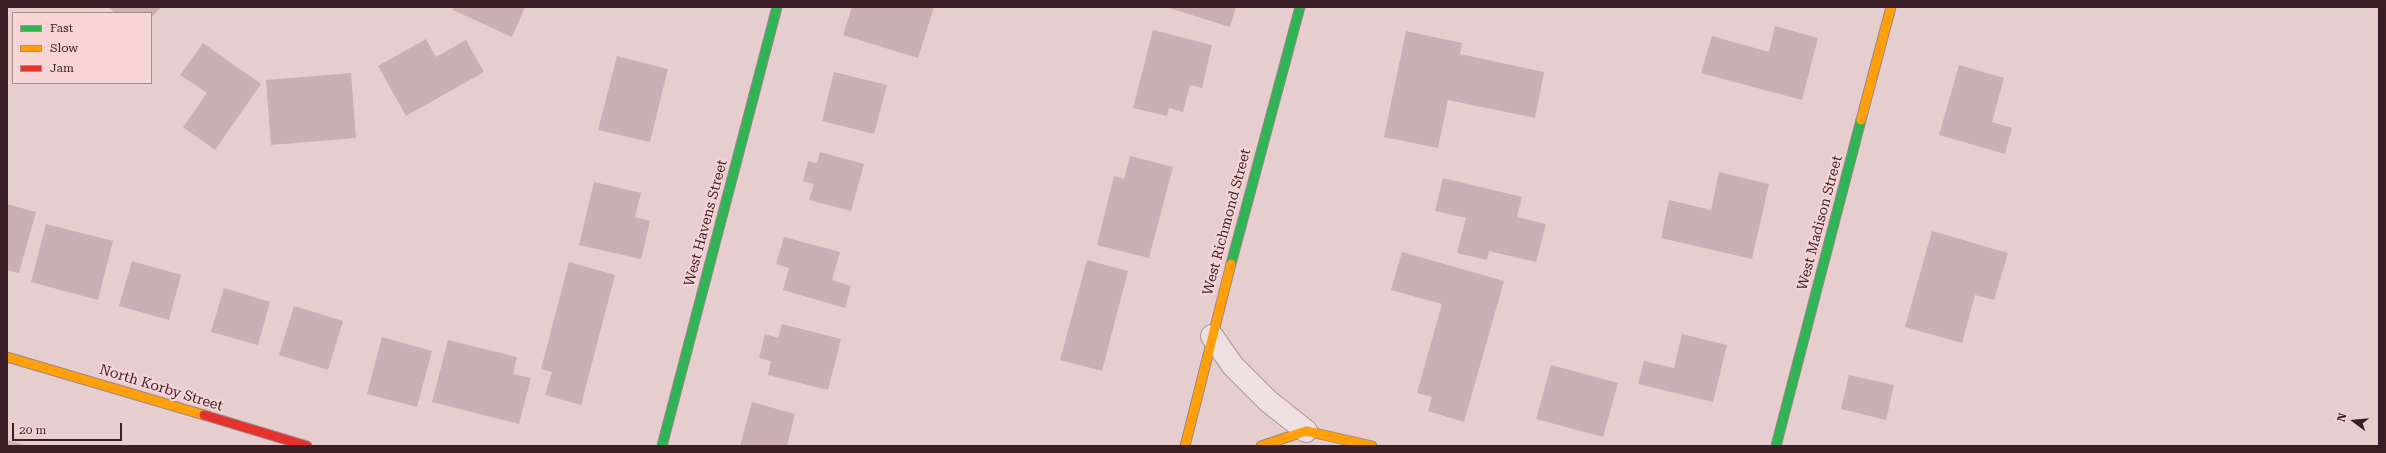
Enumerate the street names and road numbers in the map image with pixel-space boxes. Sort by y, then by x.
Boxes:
street label: West Richmond Street [1199,147,1255,297]
street label: West Madison Street [1794,154,1846,292]
street label: West Havens Street [681,158,731,288]
street label: North Korby Street [97,361,225,415]

